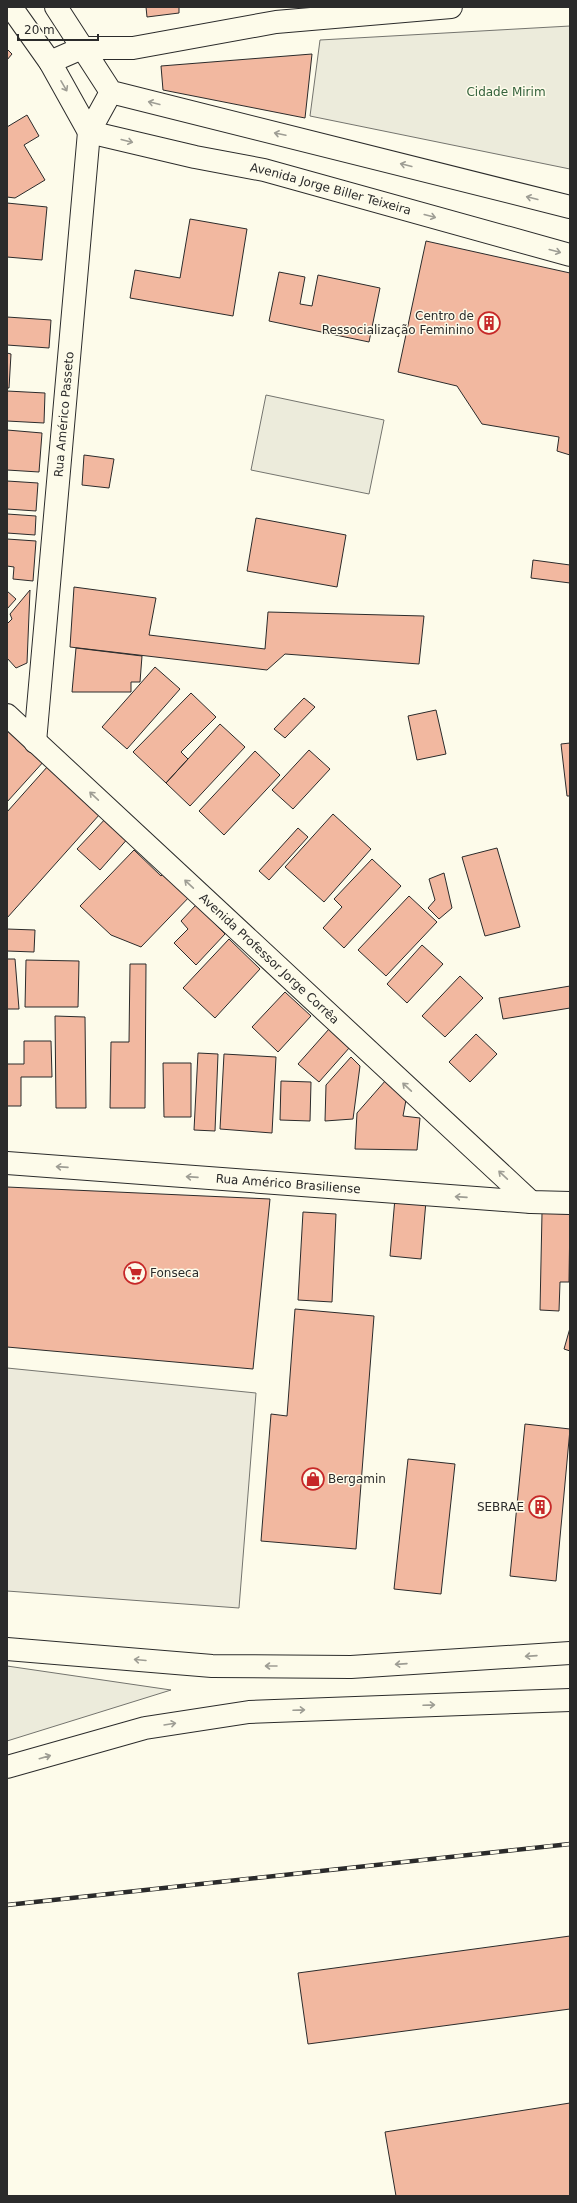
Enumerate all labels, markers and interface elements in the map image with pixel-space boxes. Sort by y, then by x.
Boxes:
scale bar [18,16,98,42]
text: 20 m [24,23,55,37]
one-way arrow [60,80,68,92]
park label: Cidade Mirim [466,85,546,99]
one-way arrow [148,99,161,106]
one-way arrow [274,130,287,138]
one-way arrow [121,137,134,145]
street label: Avenida Jorge Biller Teixeira [249,161,413,218]
one-way arrow [400,161,413,169]
one-way arrow [526,193,539,201]
one-way arrow [423,213,436,220]
one-way arrow [549,247,562,255]
place label: Centro de Ressocialização Feminino [322,309,474,337]
building icon: Centro de Ressocialização Feminino [476,310,502,336]
street label: Rua Américo Passeto [51,351,77,478]
one-way arrow [89,792,99,801]
one-way arrow [184,880,194,889]
street label: Avenida Professor Jorge Corrêa [197,890,342,1027]
one-way arrow [402,1082,412,1092]
one-way arrow [56,1164,69,1171]
one-way arrow [497,1171,508,1180]
street label: Rua Américo Brasiliense [215,1172,361,1196]
one-way arrow [186,1173,199,1180]
one-way arrow [455,1193,468,1200]
supermarket icon: Fonseca [122,1260,148,1286]
place label: Fonseca [150,1266,199,1280]
shop icon: Bergamin [300,1466,326,1492]
place label: Bergamin [328,1472,386,1486]
building icon: SEBRAE [527,1494,553,1520]
place label: SEBRAE [477,1500,524,1514]
one-way arrow [525,1652,538,1659]
one-way arrow [134,1657,147,1664]
one-way arrow [395,1660,408,1667]
one-way arrow [265,1662,278,1670]
one-way arrow [422,1701,435,1709]
one-way arrow [292,1706,305,1714]
one-way arrow [163,1720,176,1728]
one-way arrow [38,1753,51,1760]

